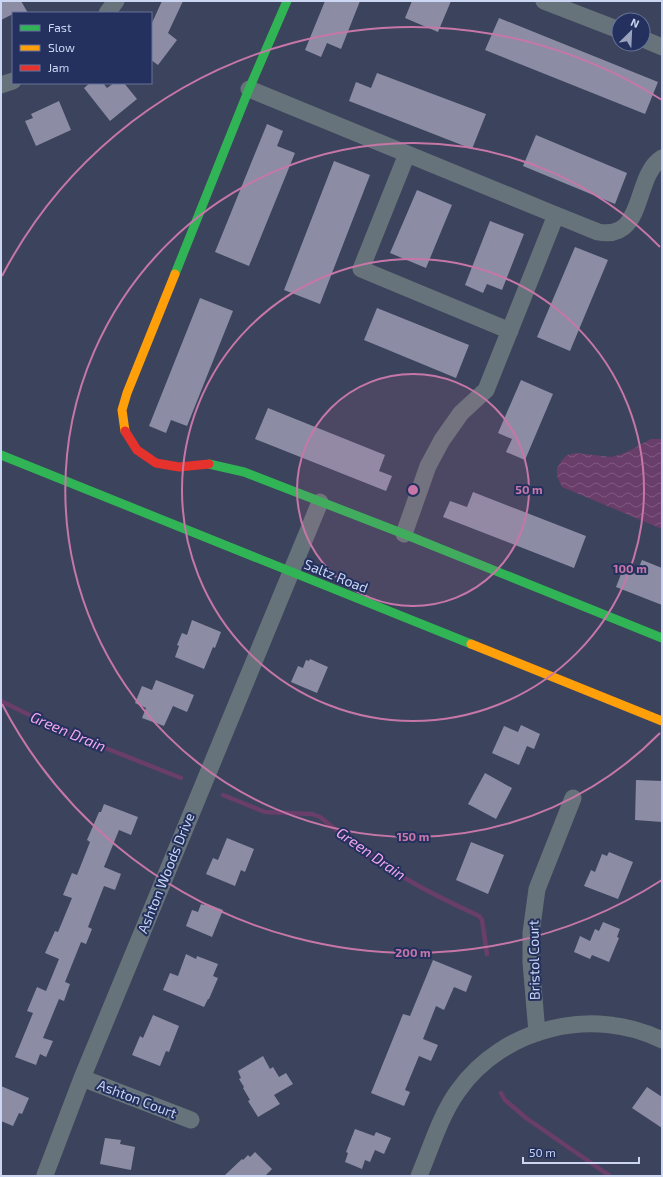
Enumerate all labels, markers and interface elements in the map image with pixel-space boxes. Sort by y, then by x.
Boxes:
legend [12,12,152,84]
north arrow [611,12,651,52]
text: N [629,15,642,30]
text: Fast [48,20,72,34]
text: Slow [48,40,75,54]
text: Jam [48,60,69,74]
text: 50 m [515,482,543,496]
centre of rings [406,483,420,497]
street label: Saltz Road [302,555,371,596]
text: 100 m [613,561,647,575]
water label: Green Drain [28,707,109,755]
street label: Ashton Woods Drive [134,810,198,936]
water label: Green Drain [334,823,410,884]
text: 150 m [397,829,429,843]
street label: Bristol Court [524,920,543,1000]
text: 200 m [395,945,431,959]
street label: Ashton Court [95,1076,179,1121]
scale bar [523,1139,639,1165]
text: 50 m [529,1145,556,1159]

